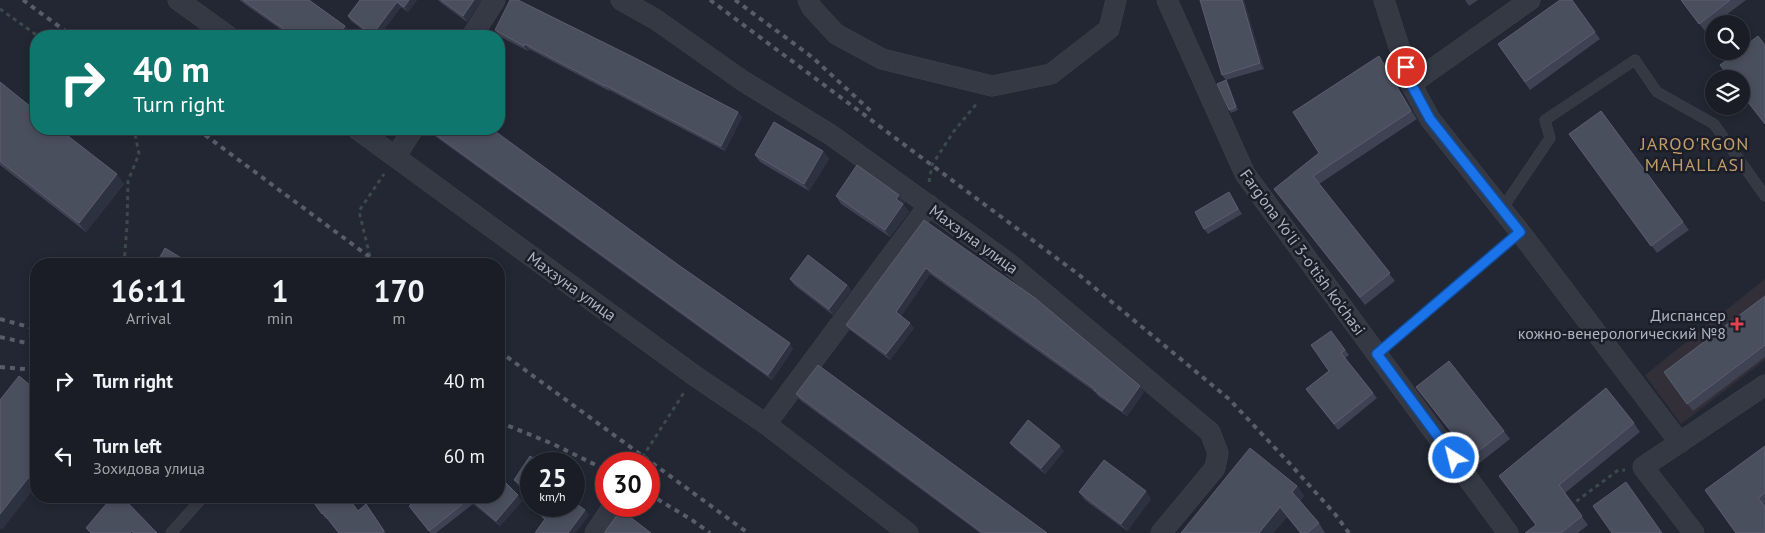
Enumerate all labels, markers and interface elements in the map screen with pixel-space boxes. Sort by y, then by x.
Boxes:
map controls [1705,15,1750,115]
button: search [1705,15,1750,60]
text: 40 m [133,46,210,92]
pin [1385,46,1427,88]
icon: right [50,50,115,115]
icon: arrive [1392,53,1420,81]
button: layers [1705,70,1750,115]
text: Turn right [133,90,225,118]
district label: JARQO'RGON MAHALLASI [1640,132,1749,176]
street label: Farg'ona Yo'li 3-o'tish ko'chasi [1236,165,1370,339]
street label: Махзуна улица [926,200,1022,278]
street label: Махзуна улица [524,247,620,325]
text: 16:11 [110,271,187,310]
text: 1 [272,271,289,310]
text: 170 [373,271,425,310]
place label: Диспансер кожно-венерологический №8 [1518,305,1726,343]
text: Arrival [126,308,171,328]
text: min [267,308,293,328]
text: m [393,308,406,328]
marker: Диспансер кожно-венерологический №8 [1730,317,1744,331]
icon: right [50,367,78,395]
text: Turn right [93,369,173,393]
text: 40 m [444,369,485,393]
position arrow [1427,431,1479,483]
text: Turn left [93,434,162,458]
icon: left [50,442,78,470]
text: 60 m [444,444,485,468]
speed limit sign: 30 [595,452,660,517]
text: Зохидова улица [93,458,205,478]
text: 25 [538,462,567,494]
text: km/h [539,489,566,504]

